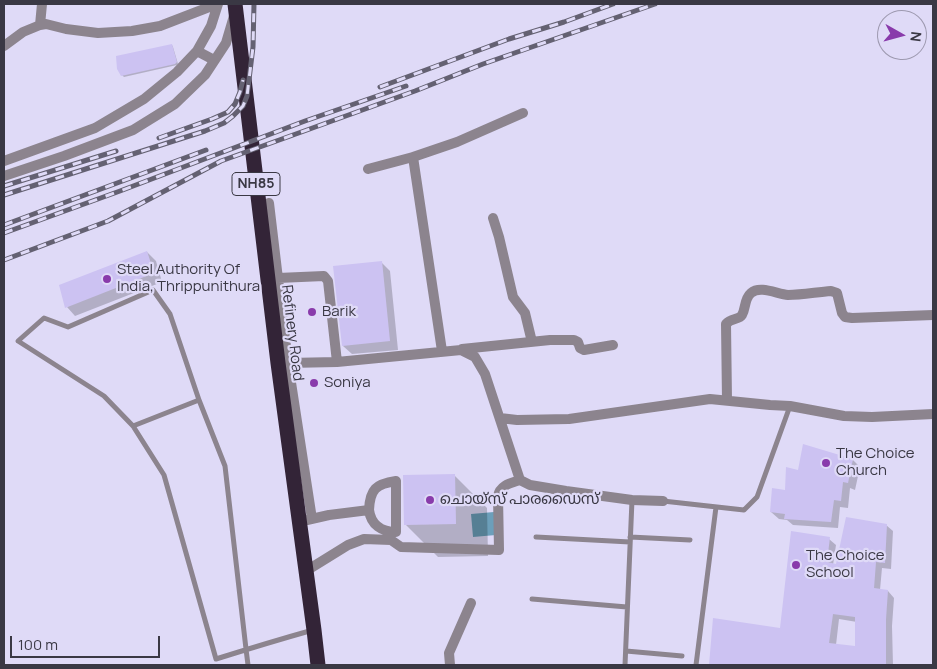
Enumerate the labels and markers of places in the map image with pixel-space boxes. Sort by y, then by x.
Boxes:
place label: Steel Authority Of India, Thrippunithura [117,261,260,296]
marker: Steel Authority Of India, Thrippunithura [101,273,113,285]
place label: Barik [322,303,356,321]
marker: Barik [306,306,318,318]
place label: Soniya [324,374,370,392]
marker: Soniya [308,377,320,389]
place label: The Choice Church [836,445,914,480]
marker: The Choice Church [820,457,832,469]
place label: ചൊയ്സ് പാരഡൈസ് [440,491,599,509]
marker: ചൊയ്സ് പാരഡൈസ് [424,494,436,506]
place label: The Choice School [806,547,884,582]
marker: The Choice School [790,559,802,571]

